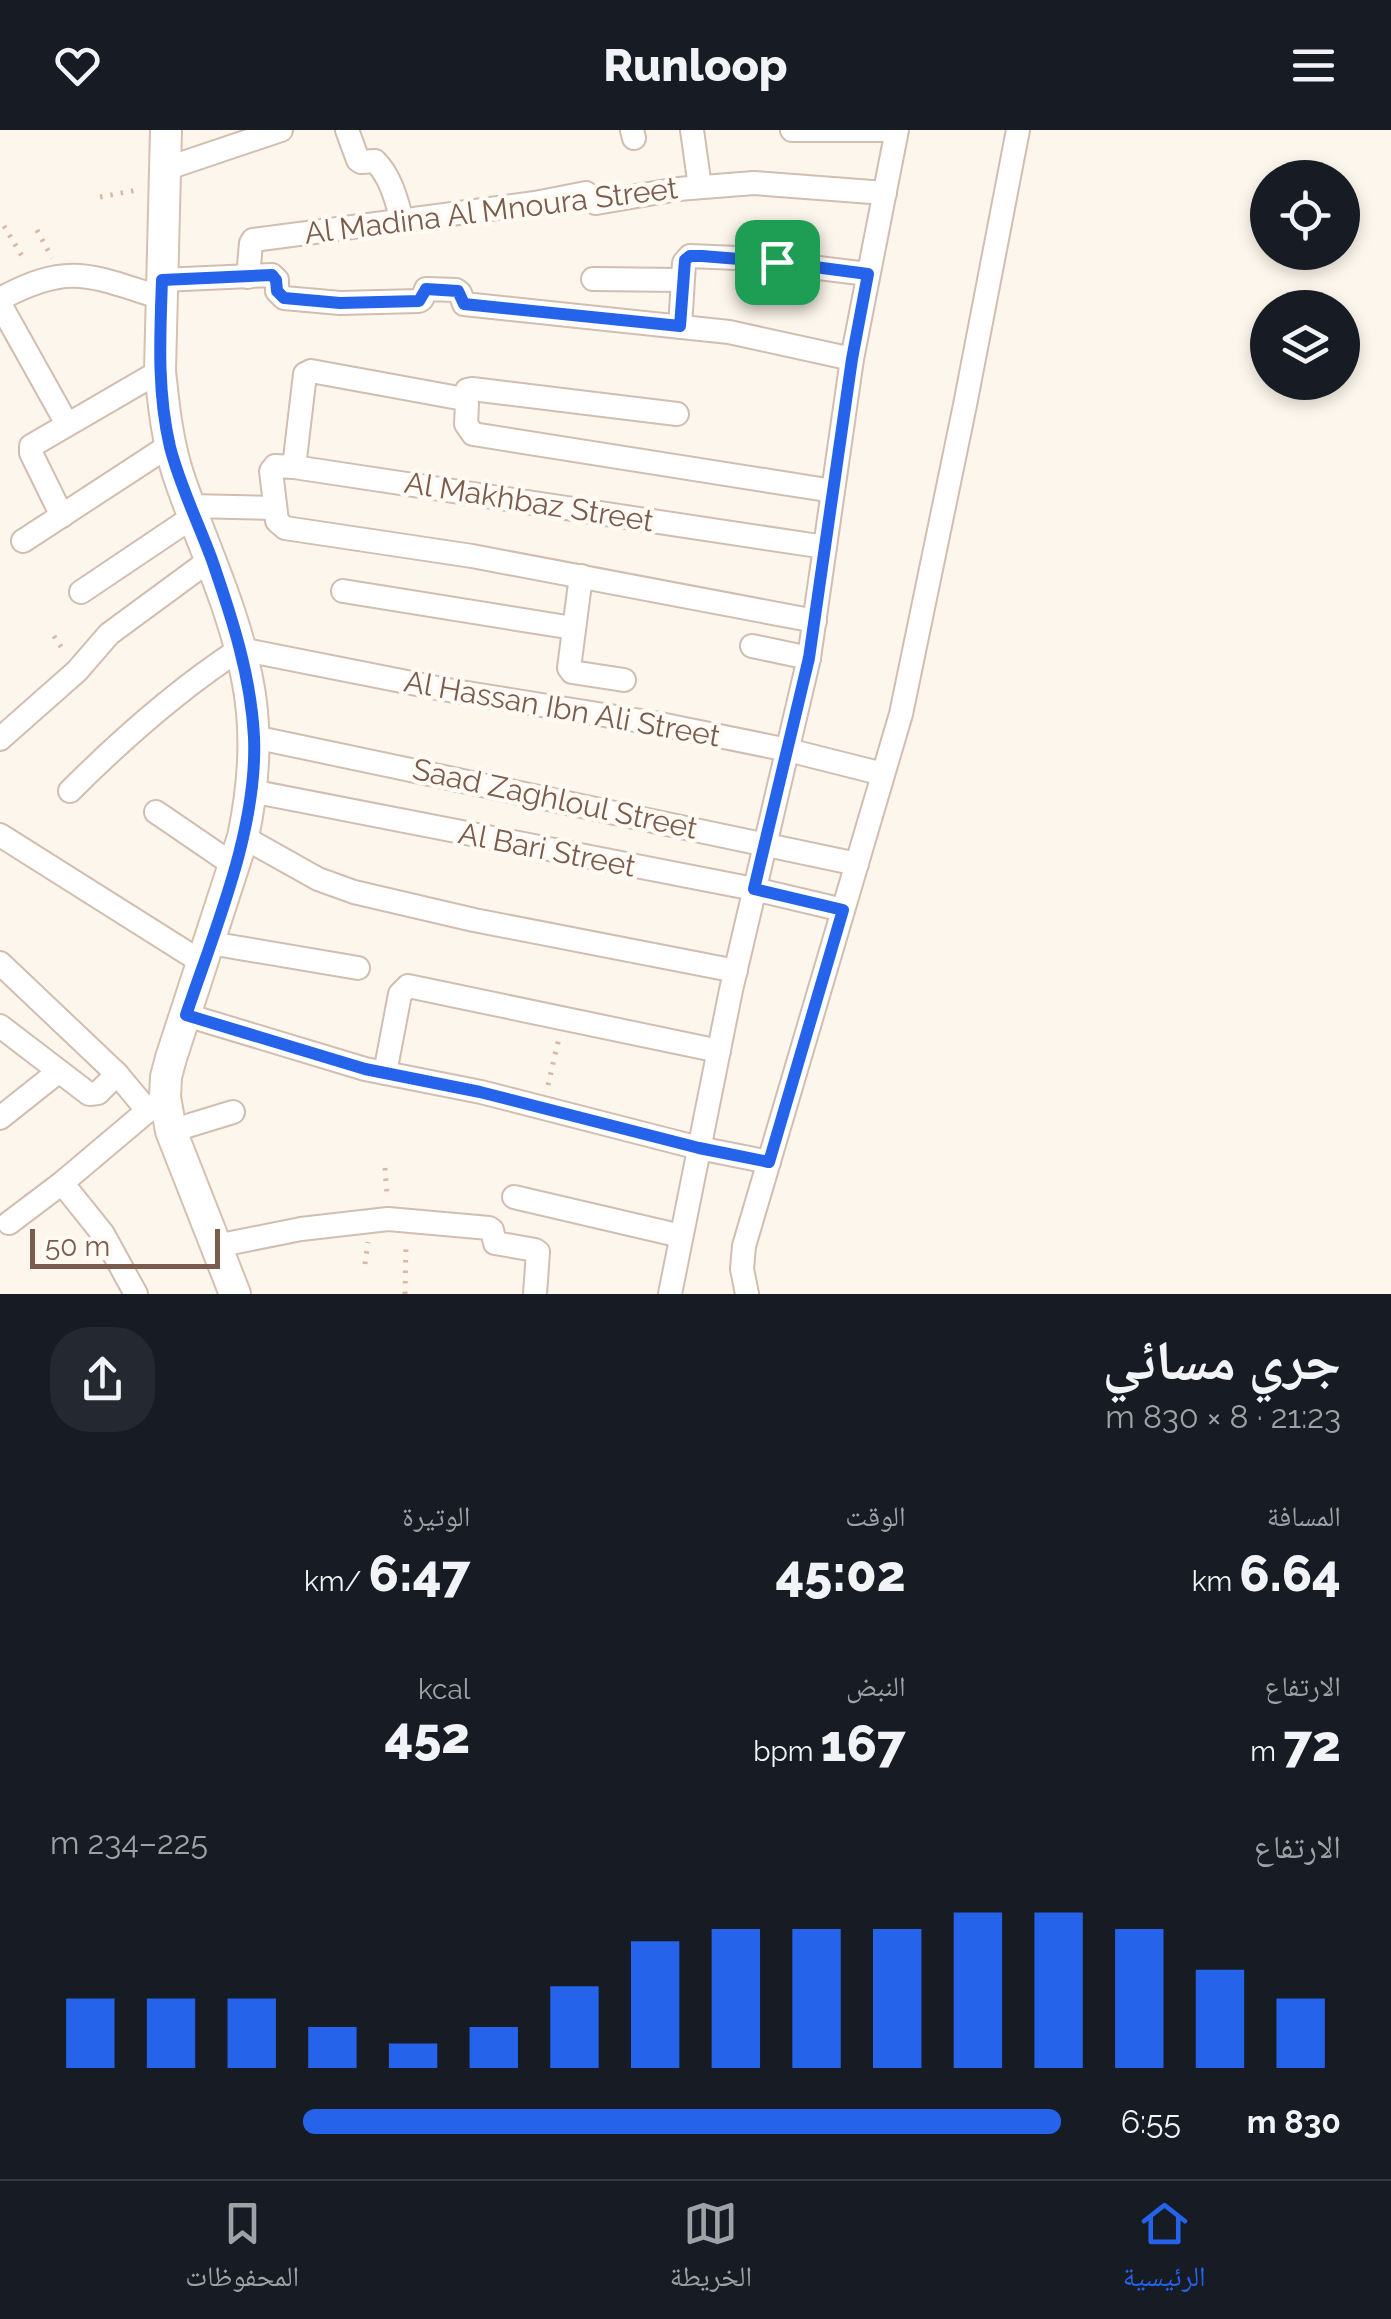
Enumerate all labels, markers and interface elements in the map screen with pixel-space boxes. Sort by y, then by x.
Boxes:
icon: heart [50,38,105,93]
icon: menu [1286,38,1341,93]
text: Runloop [603,39,788,92]
map controls [1250,160,1360,400]
button: locate [1250,160,1360,270]
street label: Al Madina Al Mnoura Street [302,170,680,251]
pin [735,220,820,305]
icon: arrive [750,235,805,290]
button: layers [1250,290,1360,400]
street label: Al Makhbaz Street [402,465,656,538]
street label: Al Hassan Ibn Ali Street [402,663,723,754]
street label: Saad Zaghloul Street [409,751,701,846]
street label: Al Bari Street [456,815,638,884]
scale bar [30,1224,220,1268]
text: 50 m [45,1230,110,1263]
button: share [50,1327,155,1432]
text: جري مسائي [1103,1328,1341,1393]
text: 21:23 · 8 × 830 m [1105,1398,1341,1435]
text: الوتيرة [402,1500,470,1533]
text: الوقت [845,1500,906,1533]
text: المسافة [1267,1500,1341,1533]
text: 6:47 [369,1544,470,1603]
text: 45:02 [775,1544,906,1603]
text: 6.64 [1239,1544,1341,1603]
text: /km [304,1565,369,1598]
text: km [1192,1565,1239,1598]
text: النبض [846,1670,906,1703]
text: الارتفاع [1265,1670,1341,1703]
text: kcal [418,1673,470,1706]
text: 452 [385,1706,470,1765]
text: 167 [821,1714,906,1773]
text: 72 [1283,1714,1341,1773]
text: bpm [753,1735,821,1768]
text: m [1250,1735,1283,1768]
text: 225–234 m [50,1824,208,1861]
text: الارتفاع [1254,1828,1341,1865]
text: 6:55 [1121,2103,1181,2140]
text: 830 m [1247,2103,1341,2140]
tab: المحفوظات [185,2196,299,2304]
tab: الخريطة [670,2196,752,2304]
tab: الرئيسية [1123,2196,1206,2304]

